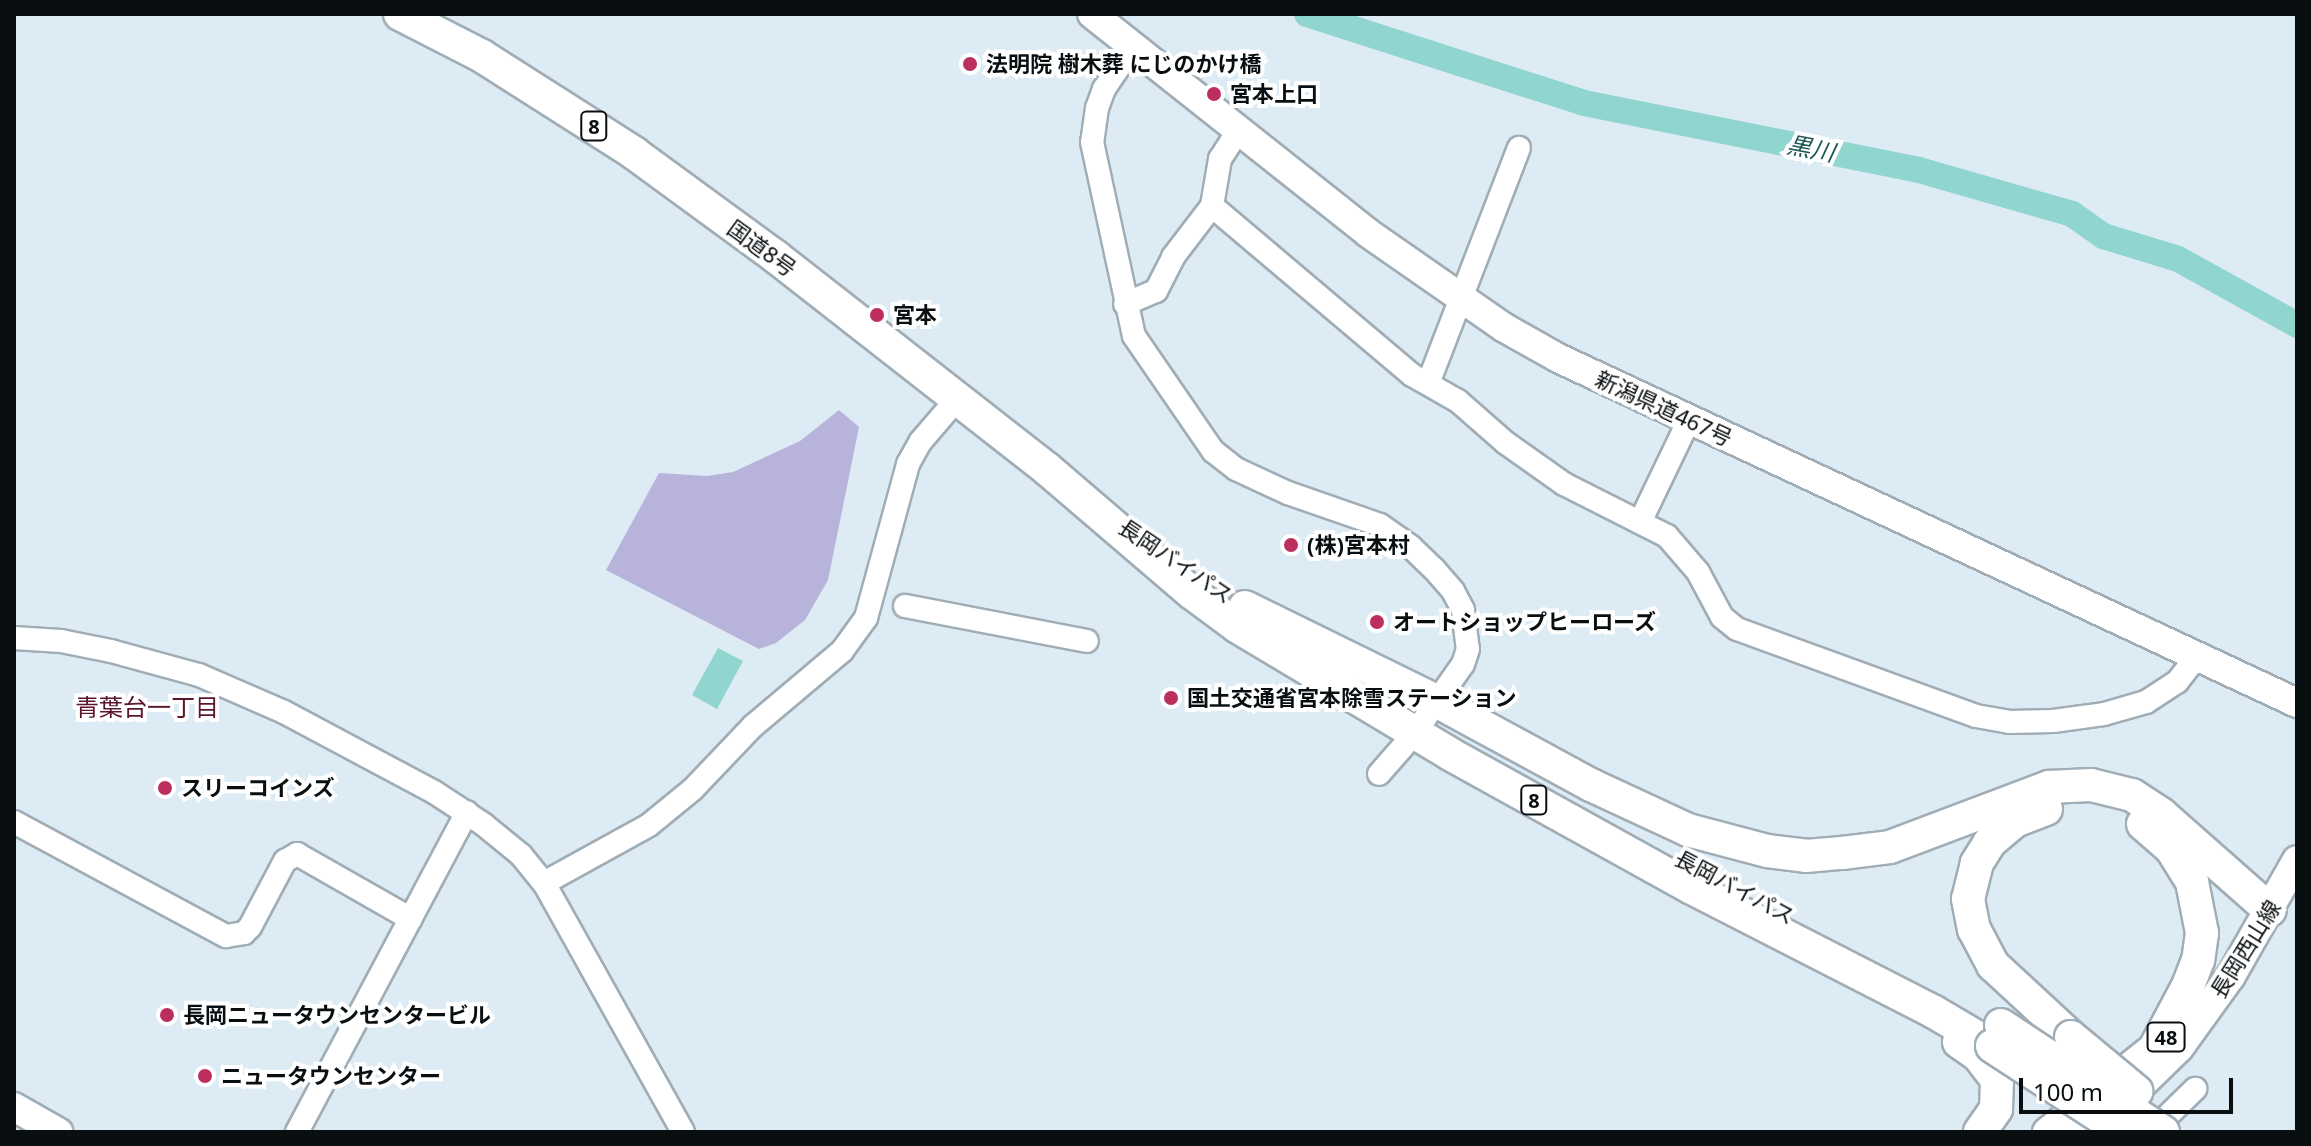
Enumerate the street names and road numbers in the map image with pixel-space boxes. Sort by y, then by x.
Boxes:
road number: 8 [580,110,608,142]
street label: 国道8号 [722,214,802,282]
street label: 新潟県道467号 [1591,365,1737,451]
street label: 長岡バイパス [1114,513,1238,609]
road number: 8 [1520,784,1548,816]
street label: 長岡バイパス [1671,844,1799,930]
street label: 長岡西山線 [2205,895,2285,1003]
road number: 48 [2146,1021,2186,1053]

